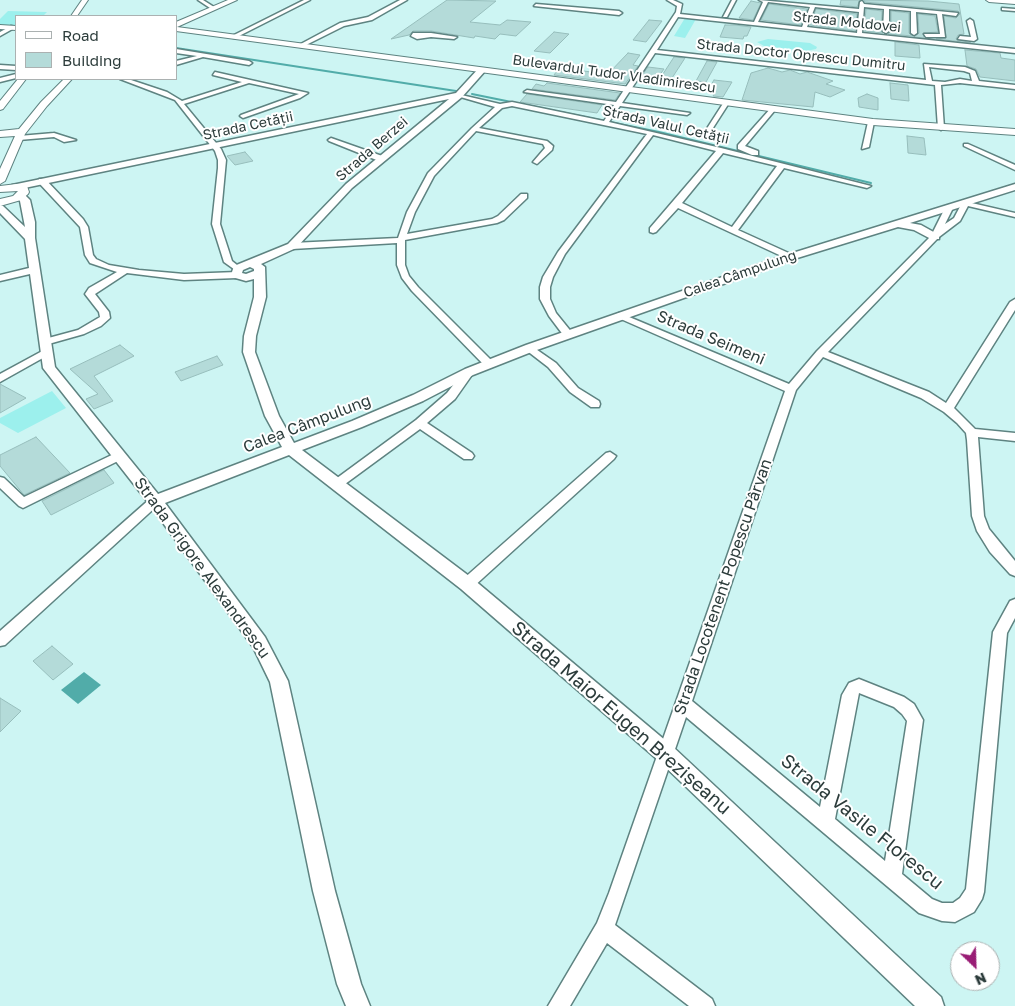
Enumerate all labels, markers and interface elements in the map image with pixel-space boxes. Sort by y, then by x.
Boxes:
street label: Strada Moldovei [792,8,902,36]
legend [15,15,178,80]
text: Road [62,26,99,44]
street label: Strada Doctor Oprescu Dumitru [696,36,906,74]
text: Building [62,51,122,69]
street label: Bulevardul Tudor Vladimirescu [511,51,717,97]
street label: Strada Valul Cetății [601,102,731,148]
street label: Strada Cetății [201,108,295,144]
street label: Strada Berzei [333,113,411,185]
street label: Calea Câmpulung [681,247,799,301]
street label: Strada Seimeni [654,307,768,369]
street label: Calea Câmpulung [240,391,374,457]
street label: Strada Locotenent Popescu Pârvan [670,456,776,718]
street label: Strada Grigore Alexandrescu [130,474,274,662]
street label: Strada Maior Eugen Brezișeanu [507,616,735,820]
street label: Strada Vasile Florescu [776,749,948,895]
north arrow [950,941,1000,991]
text: N [973,969,989,989]

